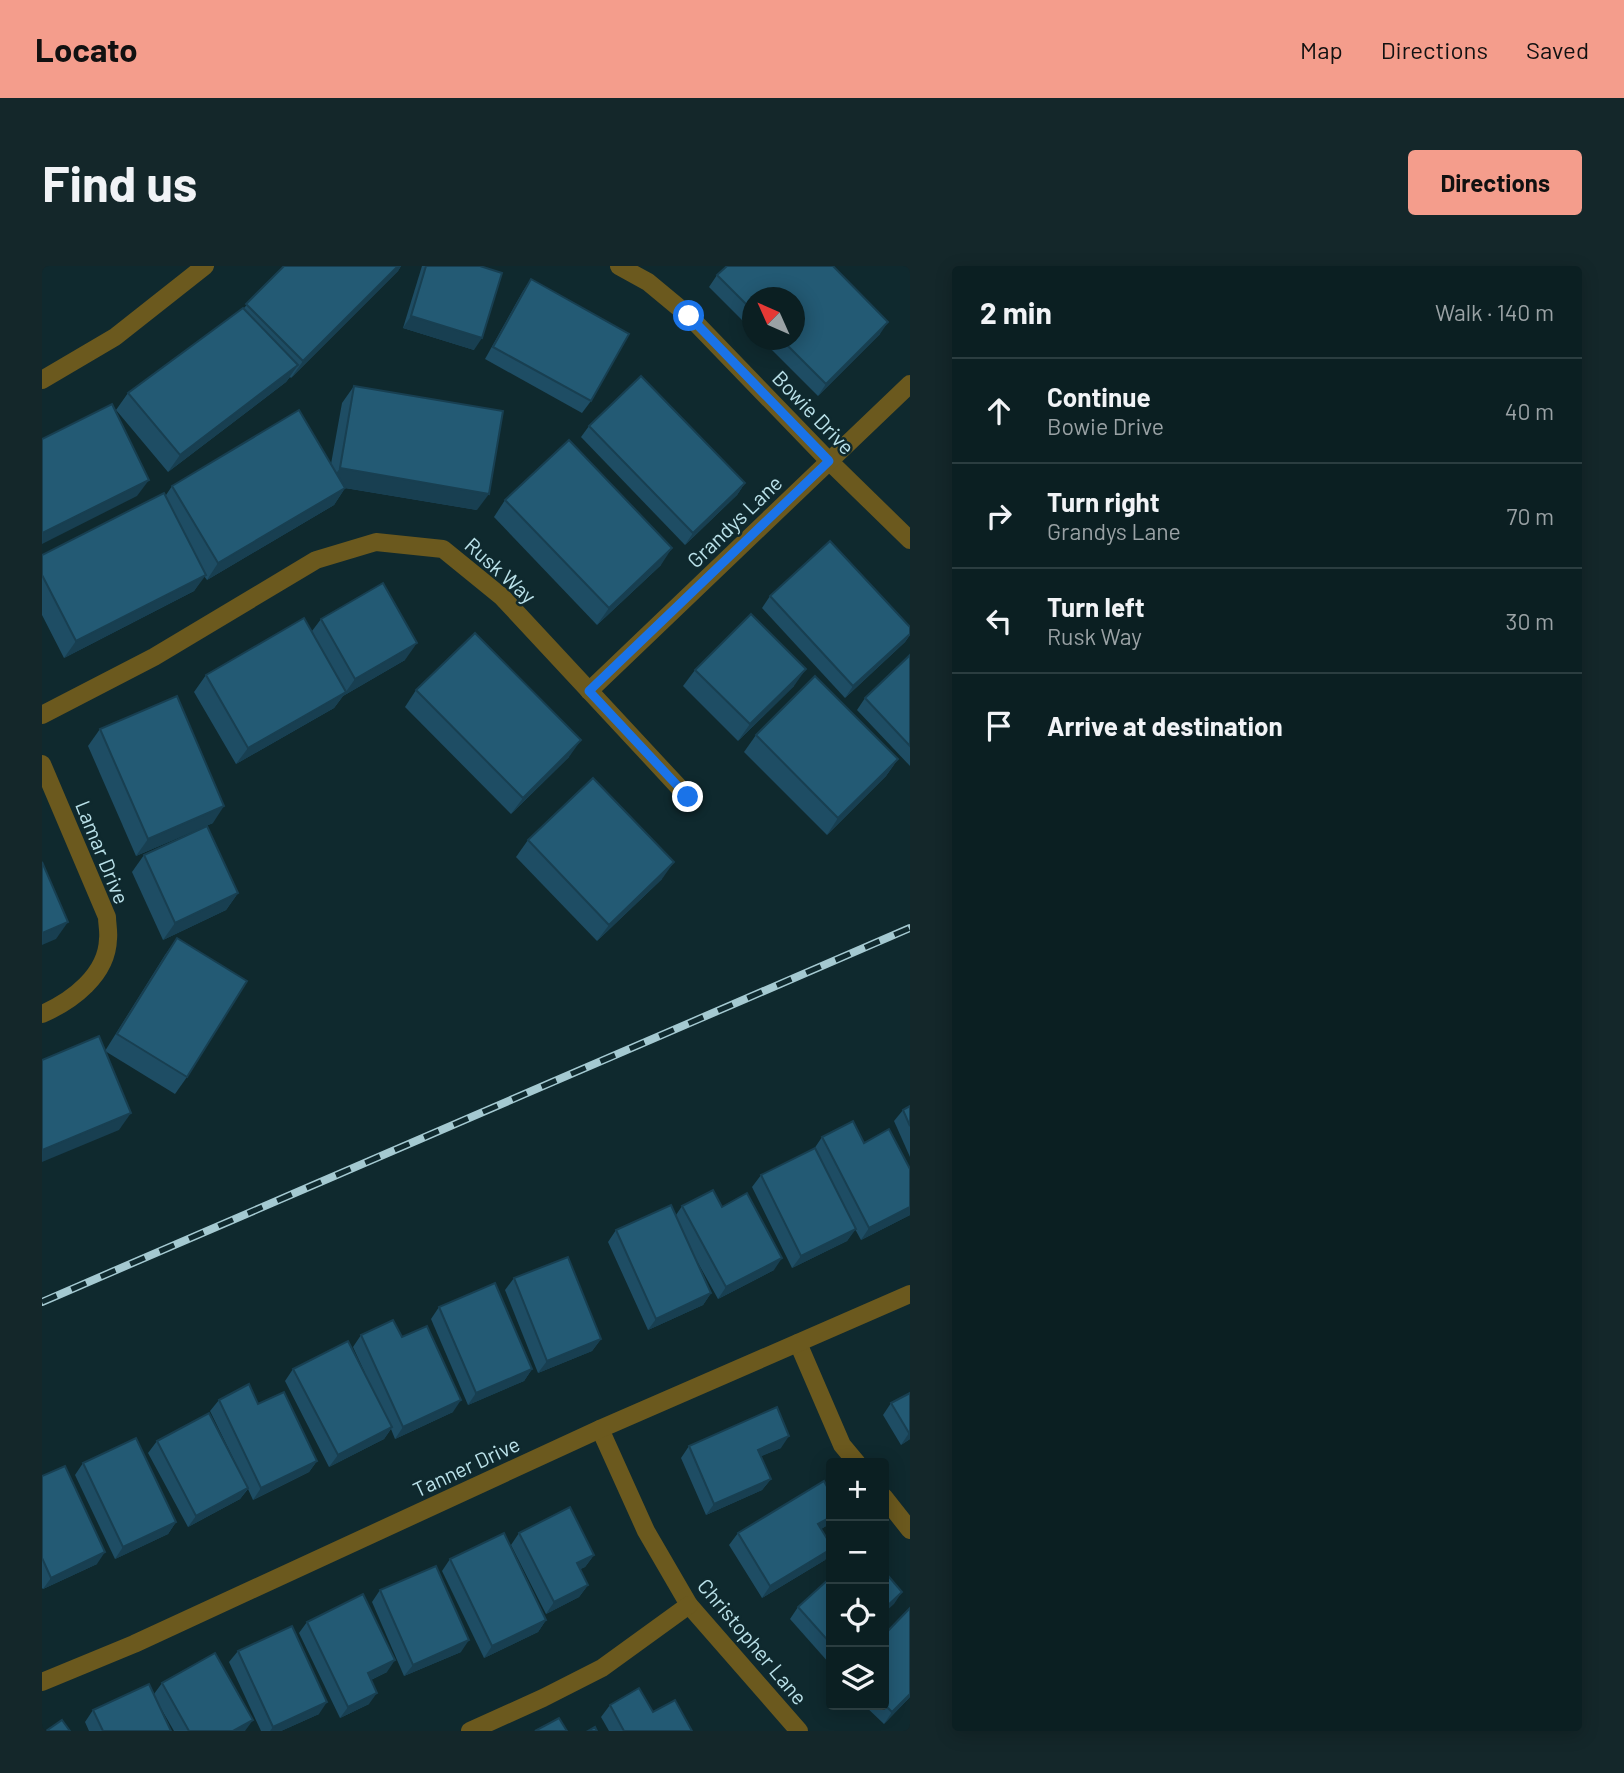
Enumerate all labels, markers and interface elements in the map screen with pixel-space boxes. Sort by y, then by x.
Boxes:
text: Locato [35,29,138,69]
text: Map [1300,35,1343,64]
text: Directions [1381,35,1488,64]
text: Saved [1526,35,1589,64]
button: Directions [1408,150,1582,215]
text: Find us [42,153,197,212]
north arrow [742,287,805,350]
text: 2 min [980,294,1052,330]
text: Walk · 140 m [1435,298,1554,326]
route start [673,300,704,331]
street label: Bowie Drive [768,365,860,459]
text: Continue [1047,381,1151,412]
icon: ahead [980,392,1018,430]
text: 40 m [1505,397,1554,425]
text: Bowie Drive [1047,412,1164,440]
street label: Grandys Lane [681,470,787,572]
text: Turn right [1047,486,1160,517]
icon: right [980,497,1018,535]
text: 70 m [1507,502,1554,530]
text: Grandys Lane [1047,517,1181,545]
street label: Rusk Way [460,532,542,608]
text: Turn left [1047,591,1145,622]
icon: left [980,602,1018,640]
text: 30 m [1506,607,1554,635]
text: Rusk Way [1047,622,1142,650]
icon: arrive [980,707,1018,745]
text: Arrive at destination [1047,710,1283,741]
route end [672,781,703,812]
street label: Lamar Drive [71,797,135,907]
street label: Tanner Drive [409,1430,523,1502]
map controls [826,1458,889,1710]
button: + [826,1458,889,1521]
button: − [826,1521,889,1584]
street label: Christopher Lane [693,1573,813,1709]
button: locate [826,1584,889,1647]
button: layers [826,1647,889,1710]

